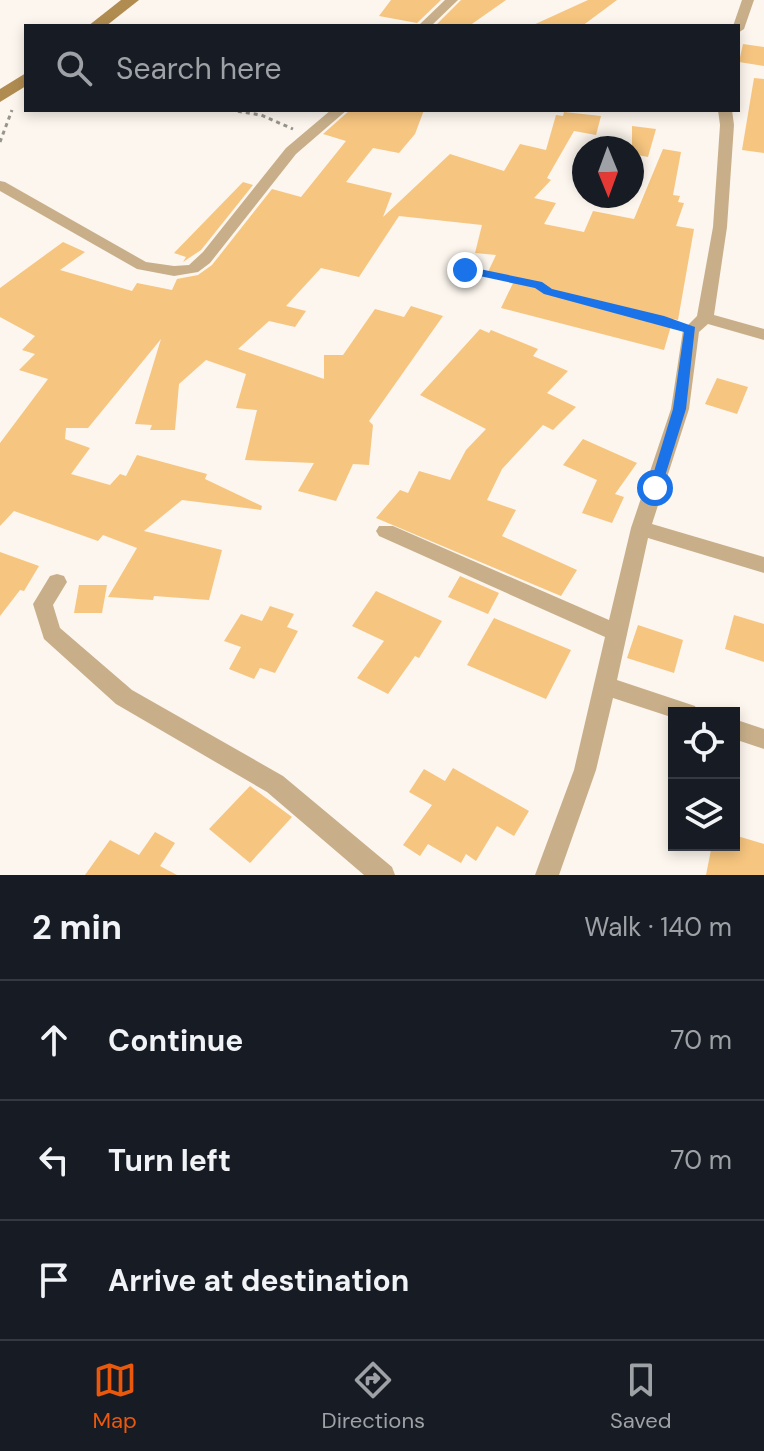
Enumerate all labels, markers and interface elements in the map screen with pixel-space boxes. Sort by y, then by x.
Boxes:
search box [24,24,740,112]
icon: search [52,46,96,90]
text: Search here [116,49,282,88]
north arrow [572,136,644,208]
route end [447,252,483,288]
route start [637,470,673,506]
map controls [668,707,740,851]
button: locate [668,707,740,779]
button: layers [668,779,740,851]
text: 2 min [32,905,122,950]
text: Walk · 140 m [584,910,732,944]
icon: ahead [32,1018,76,1062]
text: Continue [108,1021,243,1060]
text: 70 m [671,1023,732,1057]
icon: left [32,1138,76,1182]
text: Turn left [108,1141,231,1180]
text: 70 m [671,1143,732,1177]
icon: arrive [32,1258,76,1302]
text: Arrive at destination [108,1261,409,1300]
tab: Map [92,1358,137,1435]
tab: Directions [322,1358,425,1435]
tab: Saved [610,1358,672,1435]

